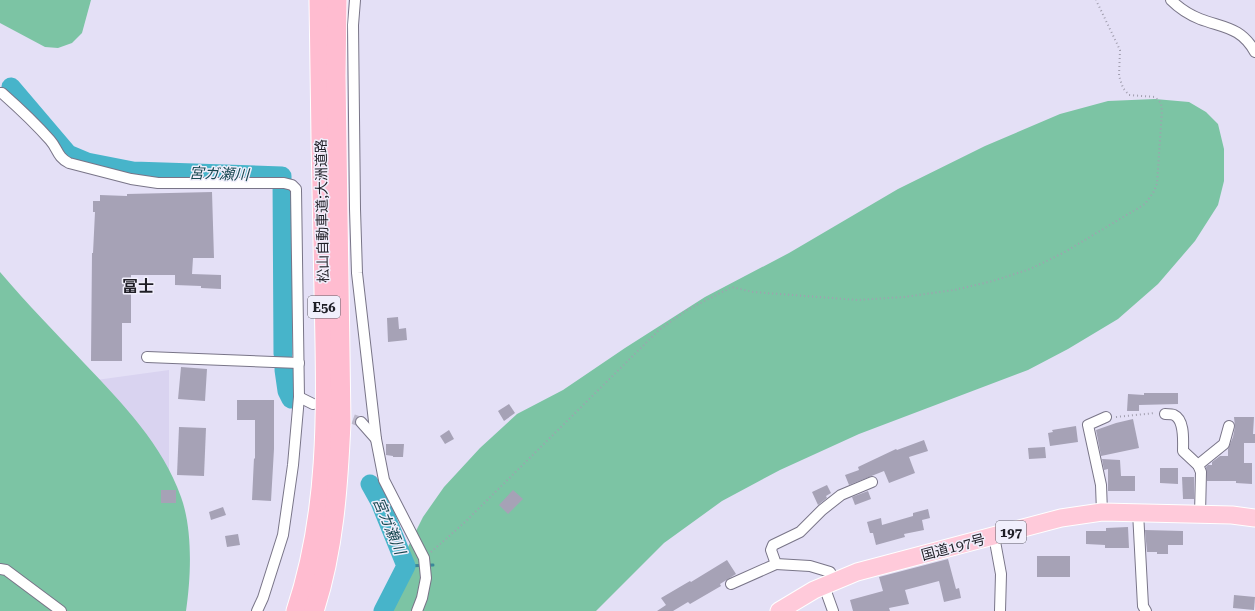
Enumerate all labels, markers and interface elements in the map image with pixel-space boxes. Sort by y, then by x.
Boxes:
street label: 松山自動車道;大洲道路 [313,139,331,283]
water label: 宮ガ瀬川 [189,164,251,184]
district label: 冨士 [122,277,154,296]
road number: E56 [308,296,340,318]
water label: 宮ガ瀬川 [369,495,410,559]
road number: 197 [996,521,1026,543]
street label: 国道197号 [919,531,987,563]

